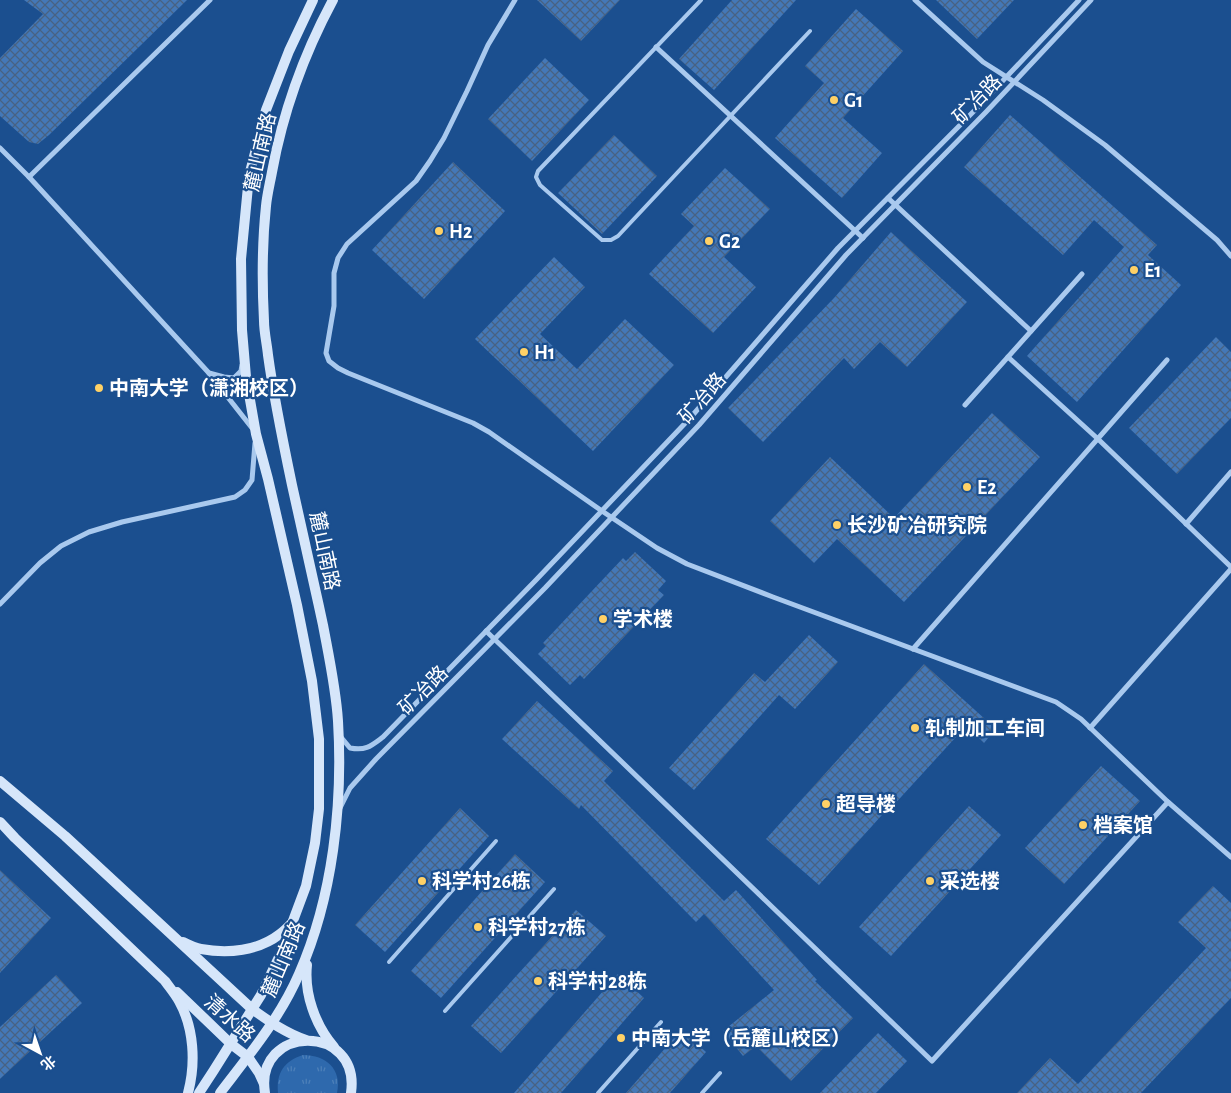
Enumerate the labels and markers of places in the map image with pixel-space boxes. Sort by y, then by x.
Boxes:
place label: G1 [844,91,863,111]
marker: G1 [828,94,840,106]
place label: H2 [449,222,472,242]
marker: H2 [433,225,445,237]
place label: G2 [719,232,740,252]
marker: G2 [703,235,715,247]
place label: E1 [1144,261,1161,281]
marker: E1 [1128,264,1140,276]
place label: H1 [534,343,555,363]
marker: H1 [518,346,530,358]
place label: 中南大学（潇湘校区） [109,377,309,399]
marker: 中南大学（潇湘校区） [93,382,105,394]
place label: E2 [977,478,997,498]
marker: E2 [961,481,973,493]
place label: 长沙矿冶研究院 [847,514,987,536]
marker: 长沙矿冶研究院 [831,519,843,531]
place label: 学术楼 [613,608,673,630]
marker: 学术楼 [597,613,609,625]
place label: 轧制加工车间 [925,717,1045,739]
marker: 轧制加工车间 [909,722,921,734]
place label: 超导楼 [836,794,896,815]
marker: 超导楼 [820,798,832,810]
place label: 档案馆 [1093,814,1153,836]
marker: 档案馆 [1077,819,1089,831]
place label: 科学村26栋 [432,870,531,892]
place label: 采选楼 [940,870,1000,892]
marker: 科学村26栋 [416,875,428,887]
marker: 采选楼 [924,875,936,887]
place label: 科学村27栋 [488,916,586,938]
marker: 科学村27栋 [472,921,484,933]
place label: 科学村28栋 [548,970,647,992]
marker: 科学村28栋 [532,975,544,987]
place label: 中南大学（岳麓山校区） [631,1027,851,1049]
marker: 中南大学（岳麓山校区） [615,1032,627,1044]

